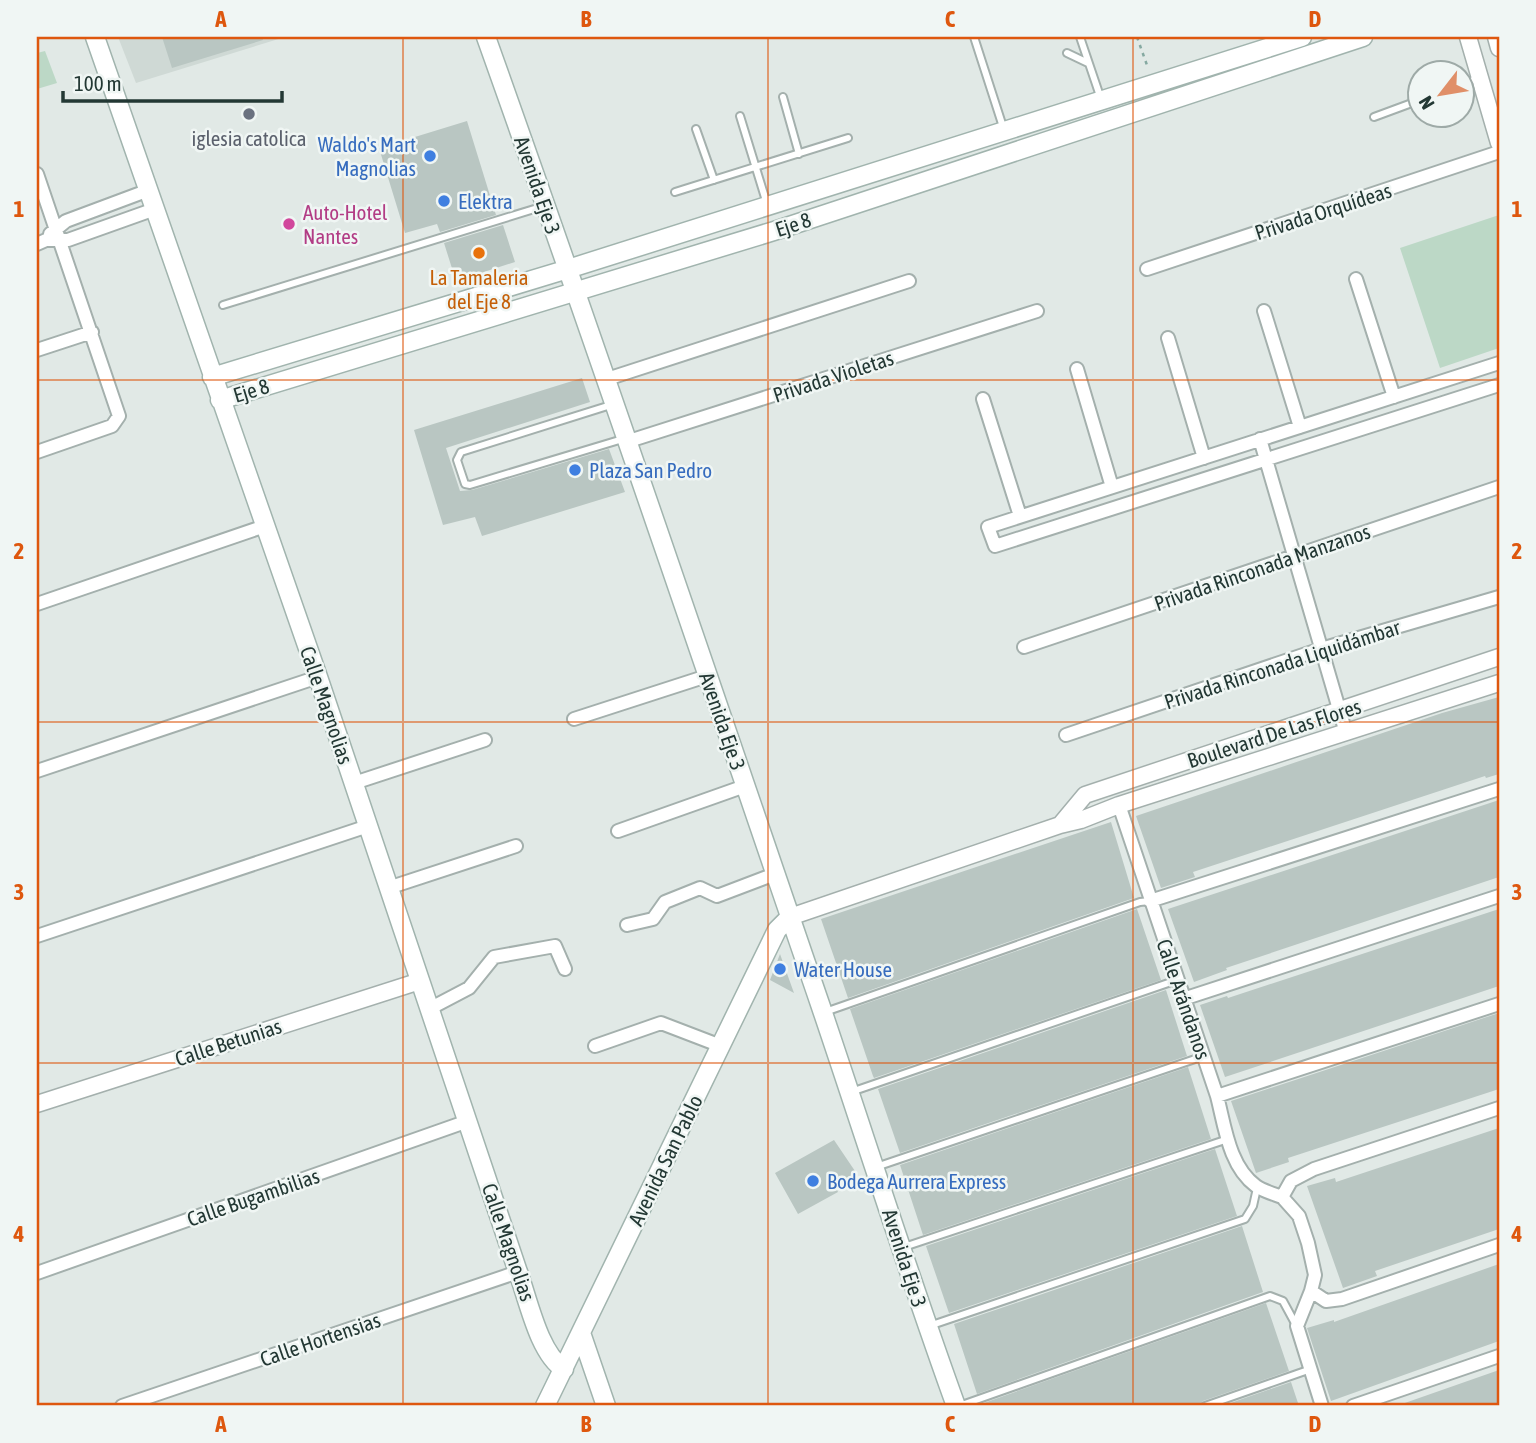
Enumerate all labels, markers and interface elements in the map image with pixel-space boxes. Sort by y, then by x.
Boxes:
text: A [214,6,227,32]
text: B [581,6,592,32]
text: C [945,6,956,32]
text: D [1309,6,1322,32]
scale bar [63,60,282,104]
north arrow [1406,60,1476,130]
text: 100 m [74,71,122,95]
text: N [1414,92,1439,113]
marker: iglesia catolica [241,106,257,122]
place label: iglesia catolica [192,126,306,150]
place label: Waldo's Mart Magnolias [318,132,416,180]
street label: Avenida Eje 3 [510,133,566,237]
marker: Waldo's Mart Magnolias [422,148,438,164]
street label: Privada Orquídeas [1252,178,1394,244]
place label: Elektra [458,189,513,213]
marker: Elektra [436,193,452,209]
text: 1 [14,196,25,222]
text: 1 [1512,196,1523,222]
place label: Auto-Hotel Nantes [303,200,388,248]
street label: Eje 8 [772,207,814,241]
marker: Auto-Hotel Nantes [281,216,297,232]
marker: La Tamaleria del Eje 8 [471,245,487,261]
place label: La Tamaleria del Eje 8 [430,265,528,313]
street label: Privada Violetas [770,345,896,407]
street label: Eje 8 [230,373,272,407]
place label: Plaza San Pedro [589,458,712,482]
marker: Plaza San Pedro [567,462,583,478]
street label: Privada Rinconada Manzanos [1151,519,1373,615]
text: 2 [14,538,24,564]
text: 2 [1512,538,1522,564]
street label: Privada Rinconada Liquidámbar [1161,614,1404,713]
street label: Calle Magnolias [296,643,358,767]
street label: Avenida Eje 3 [695,669,751,773]
street label: Boulevard De Las Flores [1184,694,1364,772]
text: 3 [14,879,24,905]
text: 3 [1512,879,1522,905]
street label: Calle Arándanos [1152,936,1216,1062]
place label: Water House [794,957,892,981]
marker: Water House [772,961,788,977]
street label: Calle Betunias [172,1014,284,1070]
street label: Avenida San Pablo [623,1091,707,1229]
street label: Calle Bugambilias [184,1163,322,1231]
place label: Bodega Aurrera Express [827,1169,1006,1193]
marker: Bodega Aurrera Express [805,1173,821,1189]
street label: Calle Magnolias [478,1180,540,1304]
street label: Avenida Eje 3 [878,1206,932,1310]
text: 4 [13,1221,25,1247]
text: 4 [1511,1221,1523,1247]
street label: Calle Hortensias [257,1307,383,1371]
text: A [214,1411,227,1437]
text: B [581,1411,592,1437]
text: C [945,1411,956,1437]
text: D [1309,1411,1322,1437]

